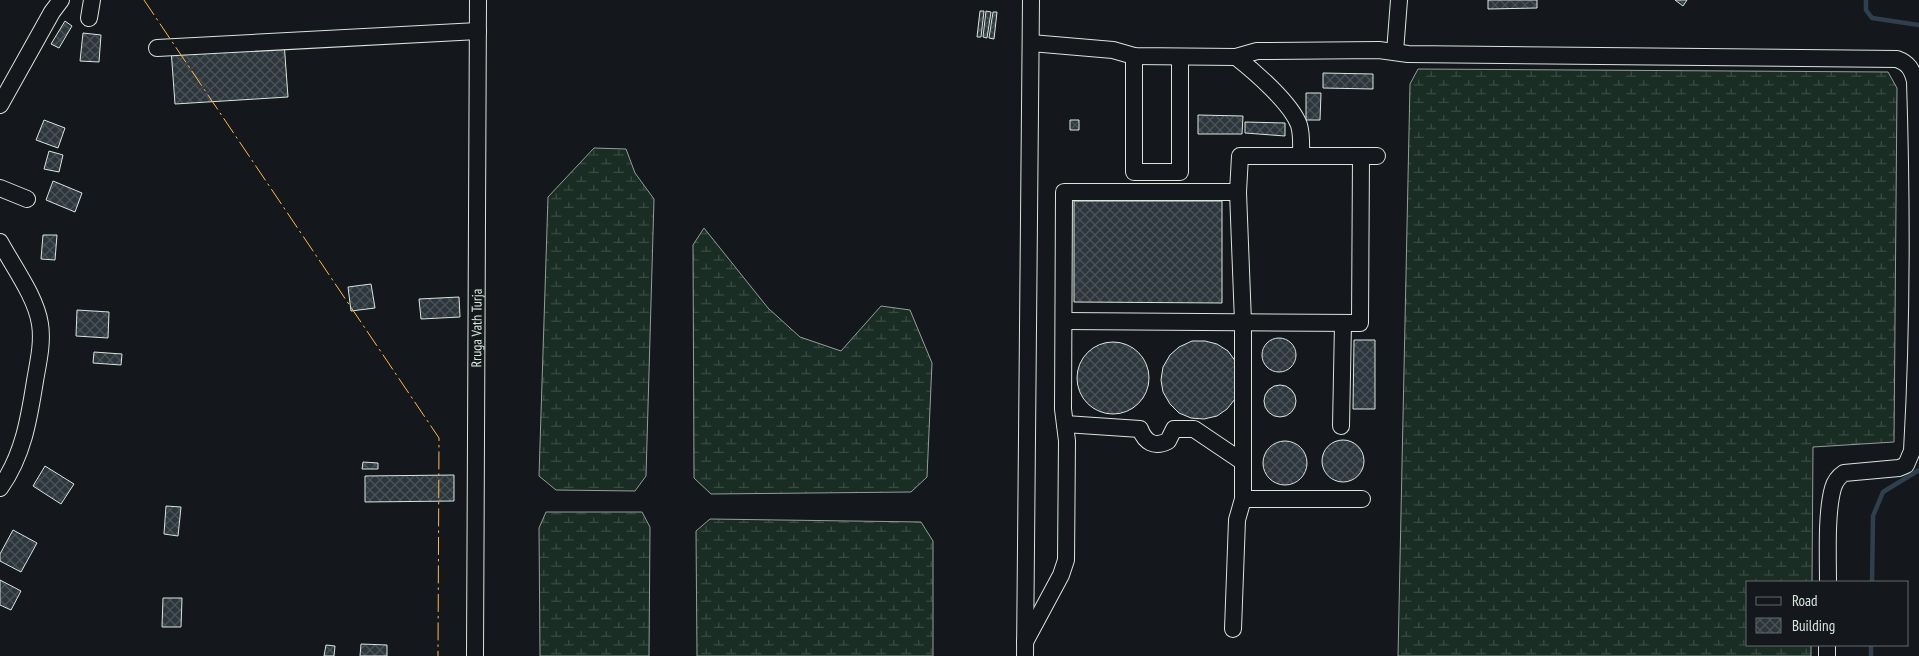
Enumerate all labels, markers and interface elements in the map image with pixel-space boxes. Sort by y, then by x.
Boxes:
street label: Rruga Vath Turja [467,289,486,367]
legend [1746,581,1909,646]
text: Road [1792,591,1818,610]
text: Building [1792,616,1835,635]

